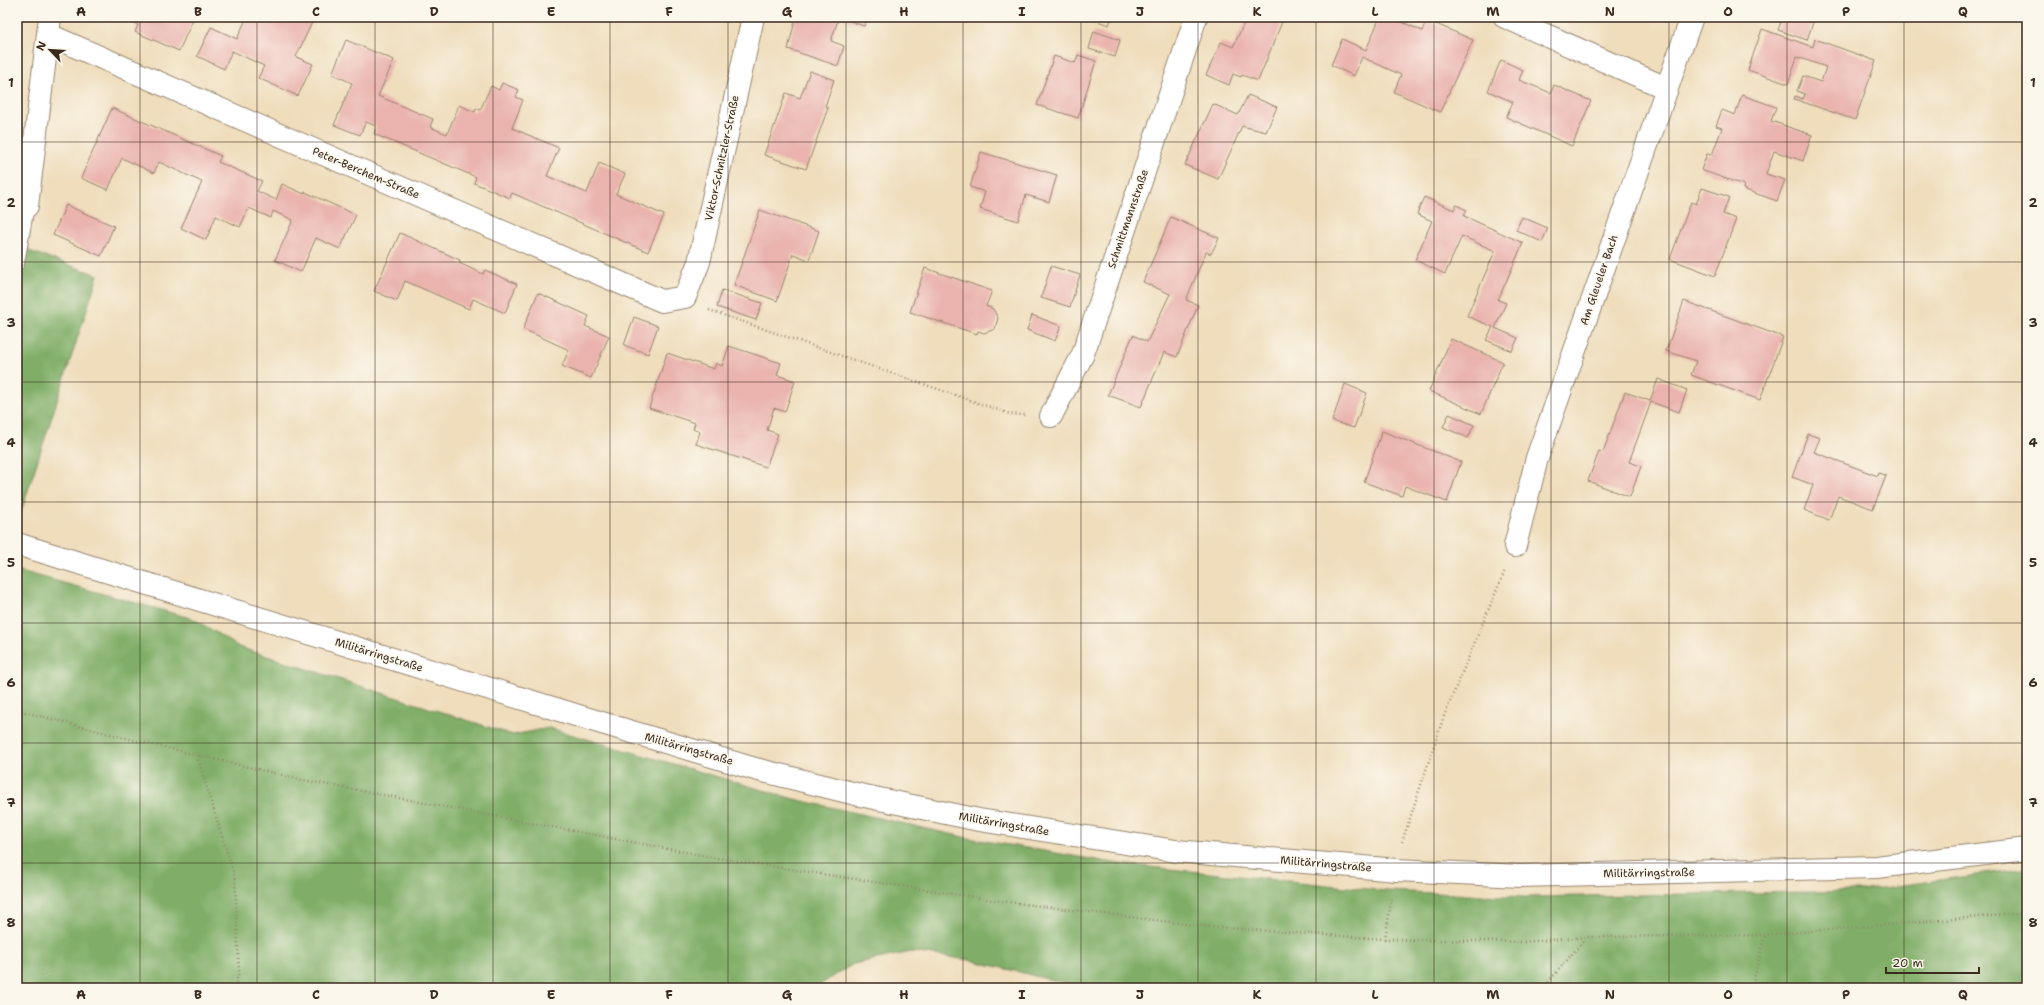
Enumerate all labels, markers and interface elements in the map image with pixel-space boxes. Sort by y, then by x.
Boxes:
text: A [76,3,86,20]
text: B [194,3,202,20]
text: C [312,3,320,20]
text: D [429,3,439,20]
text: E [547,3,556,20]
text: F [665,3,673,20]
text: G [782,3,793,20]
text: H [899,3,909,20]
text: I [1018,3,1026,20]
text: J [1136,3,1144,20]
text: K [1253,3,1262,20]
text: L [1371,3,1379,20]
text: M [1486,3,1500,20]
text: N [1605,3,1615,20]
text: O [1723,3,1733,20]
text: P [1842,3,1850,20]
text: Q [1958,3,1968,20]
north arrow [30,30,70,70]
text: N [33,39,50,53]
text: 1 [8,74,14,91]
text: 1 [2030,74,2036,91]
street label: Viktor-Schnitzler-Straße [701,94,743,222]
street label: Peter-Berchem-Straße [310,144,422,202]
street label: Schmittmannstraße [1104,167,1152,271]
text: 2 [6,194,16,211]
text: 2 [2028,194,2038,211]
street label: Am Gleueler Bach [1576,233,1622,327]
text: 3 [6,314,16,331]
text: 3 [2028,314,2038,331]
text: 4 [6,434,16,451]
text: 4 [2028,434,2038,451]
text: 5 [7,554,15,571]
text: 5 [2029,554,2037,571]
street label: Militärringstraße [333,634,425,676]
text: 6 [6,674,16,691]
text: 6 [2028,674,2038,691]
street label: Militärringstraße [643,729,735,769]
text: 7 [6,794,16,811]
text: 7 [2028,794,2038,811]
street label: Militärringstraße [958,809,1050,839]
street label: Militärringstraße [1280,853,1372,875]
street label: Militärringstraße [1603,865,1695,881]
text: 8 [6,914,16,931]
text: 8 [2028,914,2038,931]
scale bar [1886,949,1979,975]
text: 20 m [1892,955,1923,971]
text: A [76,986,86,1003]
text: B [194,986,202,1003]
text: C [312,986,320,1003]
text: D [429,986,439,1003]
text: E [547,986,556,1003]
text: F [665,986,673,1003]
text: G [782,986,793,1003]
text: H [899,986,909,1003]
text: I [1018,986,1026,1003]
text: J [1136,986,1144,1003]
text: K [1253,986,1262,1003]
text: L [1371,986,1379,1003]
text: M [1486,986,1500,1003]
text: N [1605,986,1615,1003]
text: O [1723,986,1733,1003]
text: P [1842,986,1850,1003]
text: Q [1958,986,1968,1003]

